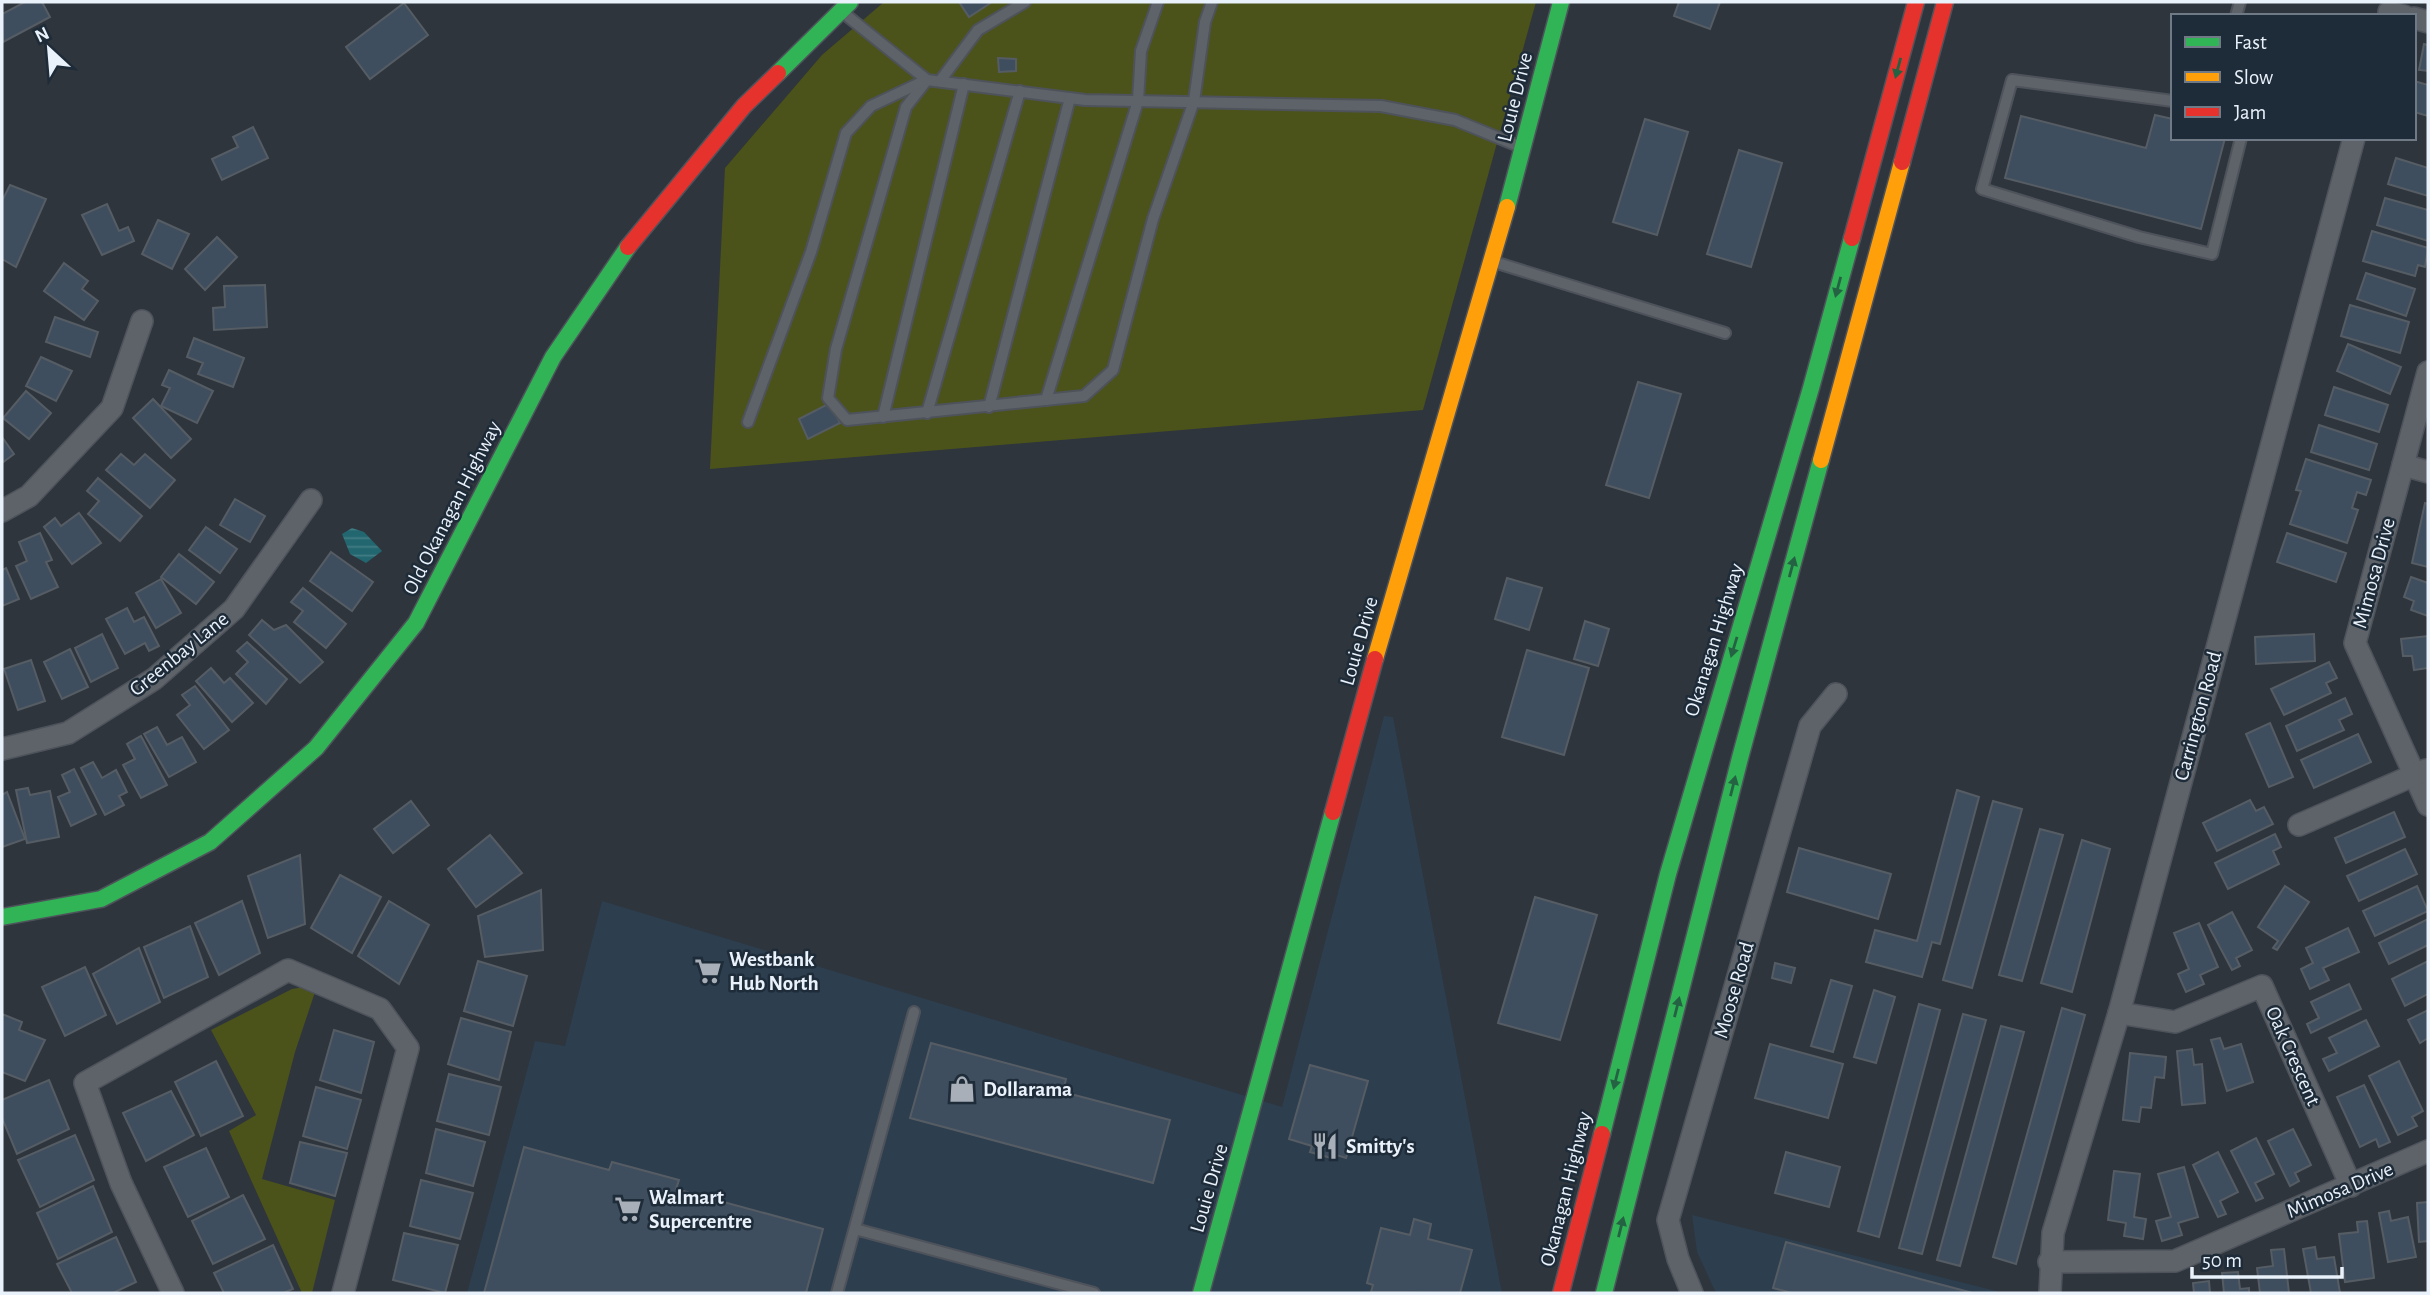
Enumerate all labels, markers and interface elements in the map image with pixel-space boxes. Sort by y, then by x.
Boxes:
north arrow [14,14,84,84]
legend [2171,14,2416,140]
text: N [32,24,52,47]
text: Fast [2234,32,2267,53]
street label: Louie Drive [1494,50,1536,144]
one-way arrow [1892,57,1903,79]
text: Slow [2234,67,2273,88]
text: Jam [2234,102,2266,123]
one-way arrow [1833,277,1843,298]
street label: Old Okanagan Highway [399,418,505,598]
street label: Mimosa Drive [2349,516,2399,630]
one-way arrow [1787,555,1798,577]
street label: Okanagan Highway [1681,561,1747,719]
street label: Louie Drive [1336,594,1382,688]
street label: Greenbay Lane [126,608,232,700]
one-way arrow [1728,636,1738,657]
street label: Carrington Road [2171,649,2225,783]
one-way arrow [1728,775,1739,797]
street label: Moose Road [1710,939,1758,1041]
place label: Westbank Hub North [729,949,819,994]
supermarket icon: Westbank Hub North [693,956,723,986]
one-way arrow [1672,996,1683,1018]
street label: Oak Crescent [2262,1003,2324,1109]
one-way arrow [1610,1068,1621,1090]
shop icon: Dollarama [947,1074,977,1104]
place label: Dollarama [983,1079,1072,1100]
street label: Okanagan Highway [1537,1109,1595,1269]
restaurant icon: Smitty's [1310,1131,1340,1161]
place label: Smitty's [1346,1136,1415,1157]
street label: Louie Drive [1186,1141,1232,1235]
street label: Mimosa Drive [2284,1158,2396,1222]
place label: Walmart Supercentre [649,1187,752,1232]
supermarket icon: Walmart Supercentre [613,1194,643,1224]
one-way arrow [1616,1216,1627,1238]
scale bar [2192,1236,2342,1280]
text: 50 m [2202,1250,2242,1271]

